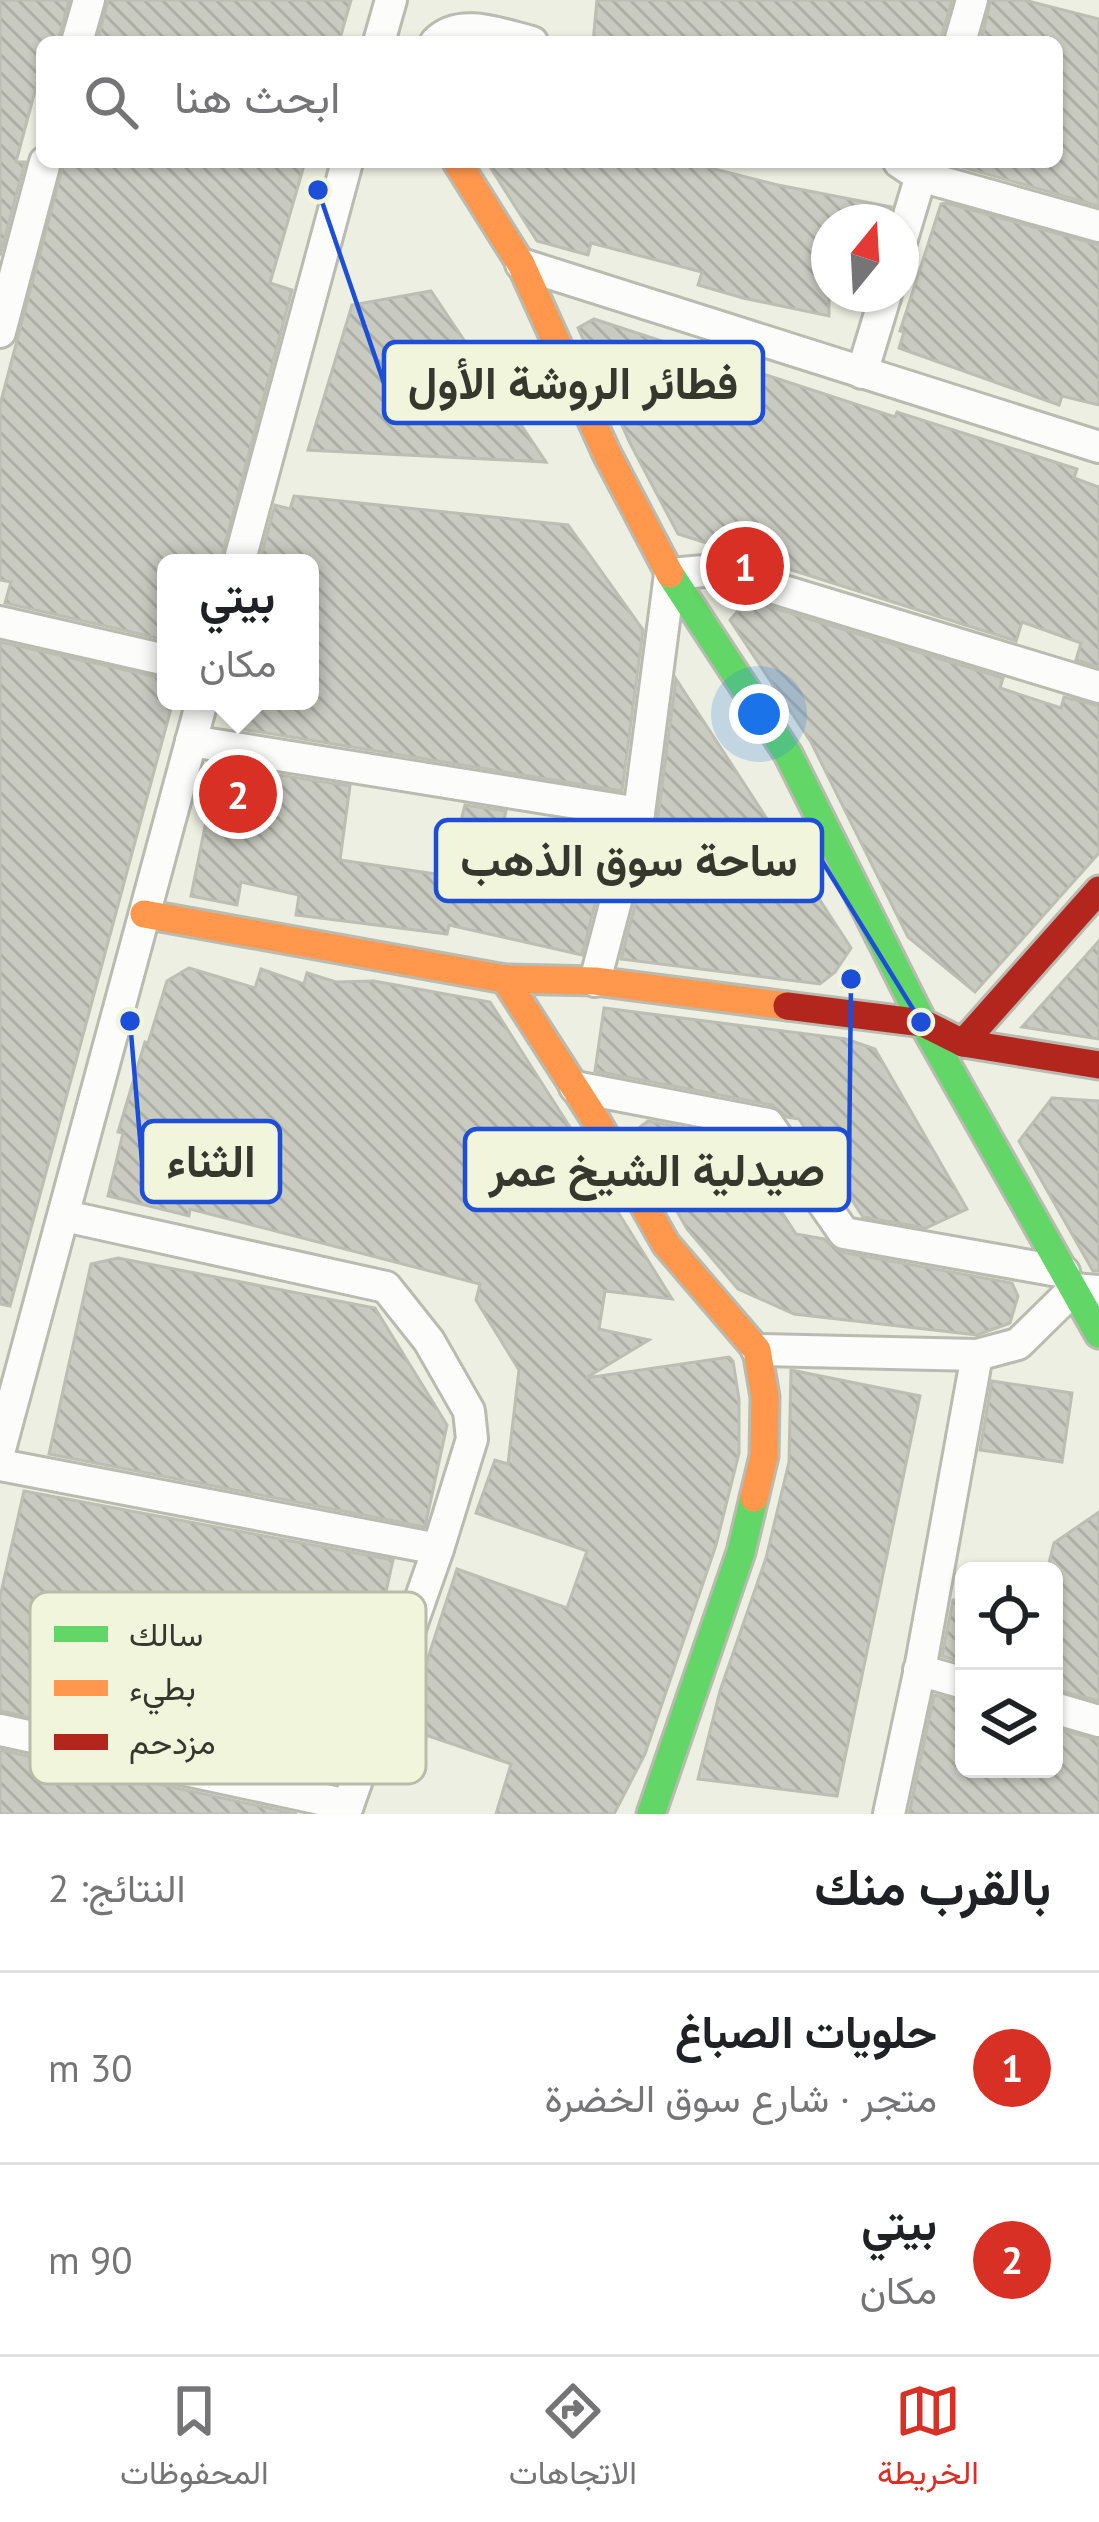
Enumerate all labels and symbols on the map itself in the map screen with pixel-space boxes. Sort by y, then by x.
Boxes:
north arrow [811,204,919,312]
callout: فطائر الروشة الأول [384,342,763,423]
text: فطائر الروشة الأول [408,353,738,411]
pin: 1 [706,521,784,611]
your location [729,684,789,744]
pin: 2 [199,749,277,839]
callout: ساحة سوق الذهب [436,820,822,901]
text: ساحة سوق الذهب [460,830,798,888]
callout: الثناء [142,1121,280,1202]
callout: صيدلية الشيخ عمر [465,1129,849,1210]
text: الثناء [166,1131,256,1189]
text: صيدلية الشيخ عمر [487,1140,825,1201]
legend [30,1592,426,1784]
text: سالك [129,1612,203,1655]
text: بطيء [129,1666,196,1715]
text: مزدحم [129,1720,216,1764]

